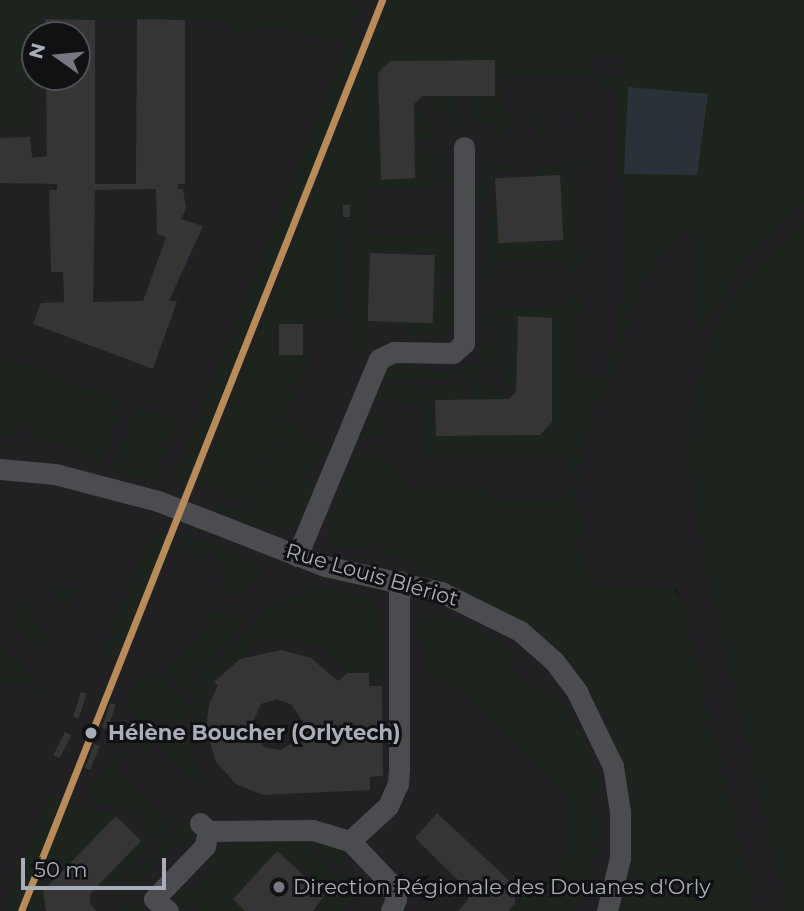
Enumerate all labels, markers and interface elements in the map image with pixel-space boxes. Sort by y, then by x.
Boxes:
north arrow [21,21,91,91]
text: N [24,41,50,61]
street label: Rue Louis Blériot [283,538,461,612]
place label: Hélène Boucher (Orlytech) [108,720,401,746]
marker: Hélène Boucher (Orlytech) [80,722,102,744]
scale bar [24,844,170,888]
text: 50 m [34,857,88,882]
place label: Direction Régionale des Douanes d'Orly [293,874,711,900]
marker: Direction Régionale des Douanes d'Orly [271,879,287,895]

